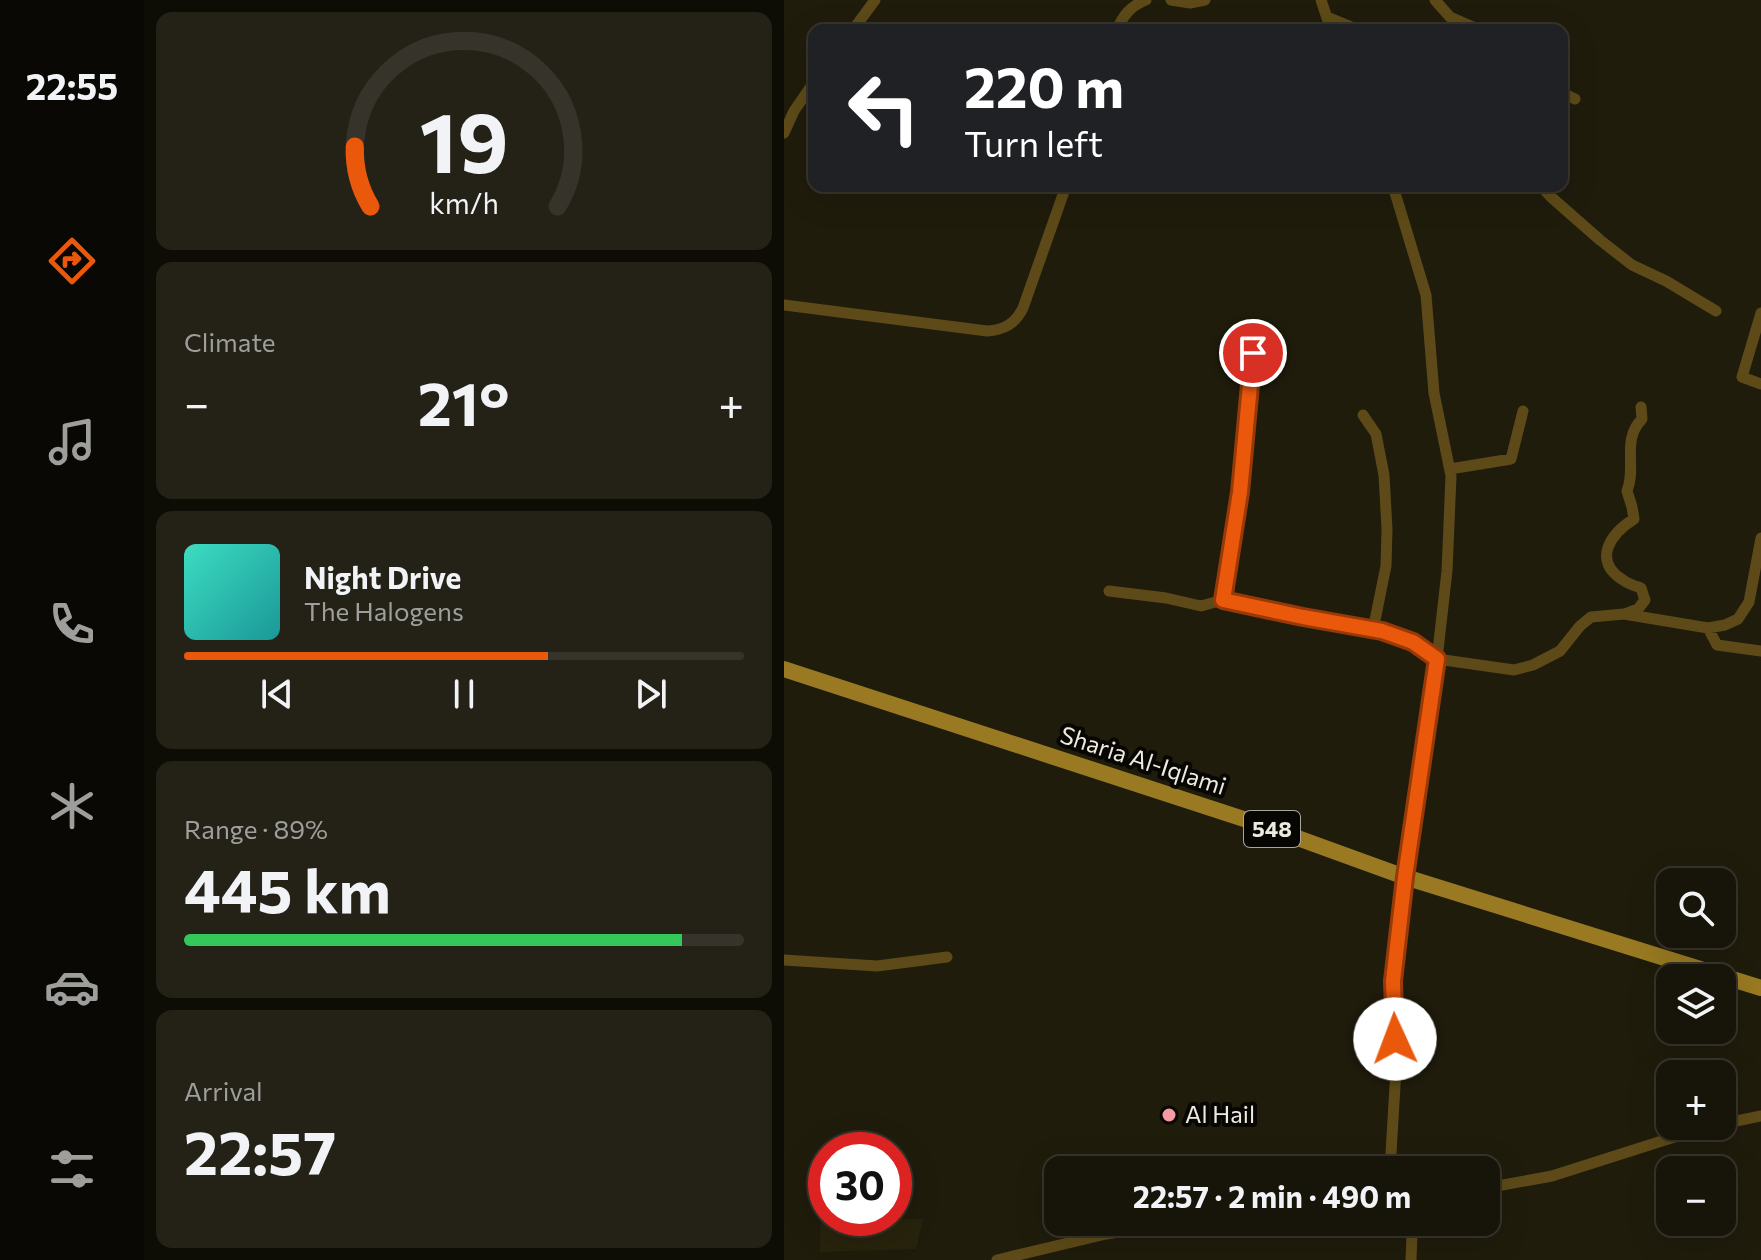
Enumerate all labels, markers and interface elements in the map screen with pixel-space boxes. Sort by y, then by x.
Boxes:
text: 220 m [964,51,1124,120]
icon: left [832,56,936,160]
text: 22:55 [26,63,118,107]
text: 19 [420,87,508,189]
text: Turn left [964,120,1103,164]
text: km/h [429,185,499,220]
icon: directions [44,233,100,289]
pin [1219,319,1287,387]
text: Climate [184,326,276,357]
icon: arrive [1231,331,1275,375]
text: 21° [418,365,510,438]
text: − [184,375,209,429]
text: + [718,375,744,429]
icon: music [44,414,100,470]
text: Night Drive [304,558,461,595]
text: The Halogens [304,595,464,626]
icon: phone [44,596,100,652]
icon: previous [255,672,299,716]
icon: pause [442,672,486,716]
icon: next [629,672,673,716]
street label: Sharia Al-Iqlami [1057,719,1230,800]
icon: climate [44,778,100,834]
road number: 548 [1244,811,1300,847]
text: Range · 89% [184,813,328,844]
text: 445 km [184,852,391,925]
map controls [1656,868,1736,1236]
button: search [1656,868,1736,948]
icon: car [44,959,100,1015]
button: layers [1656,964,1736,1044]
position arrow [1353,997,1437,1081]
button: + [1656,1060,1736,1140]
text: Arrival [184,1075,263,1106]
place label: Al Hail [1185,1099,1255,1128]
marker: Al Hail [1160,1106,1178,1124]
text: 22:57 [184,1114,336,1187]
speed limit sign: 30 [808,1132,912,1236]
icon: filters [44,1141,100,1197]
button: − [1656,1156,1736,1236]
text: 22:57 · 2 min · 490 m [1133,1177,1411,1214]

